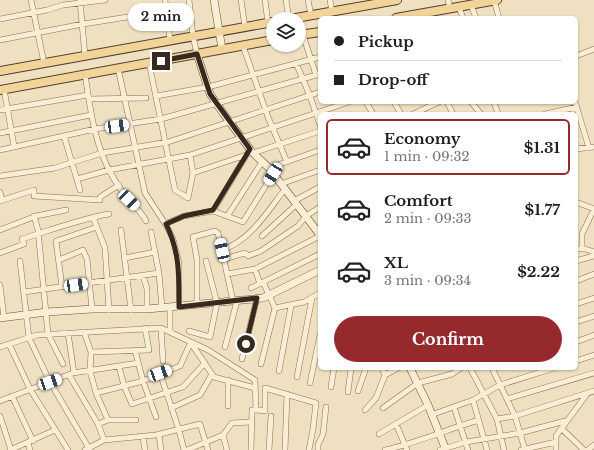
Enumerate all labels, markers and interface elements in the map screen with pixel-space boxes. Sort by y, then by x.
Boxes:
callout: 2 min [128,3,194,31]
text: 2 min [141,8,181,25]
map controls [266,12,306,52]
button: layers [266,12,306,52]
text: Pickup [358,32,414,51]
route end [152,52,170,70]
text: Drop-off [358,70,428,89]
car [104,118,130,134]
icon: car [336,129,372,165]
text: Economy [384,129,461,148]
text: $1.31 [524,138,560,157]
text: 1 min · 09:32 [384,148,469,165]
car [262,161,284,187]
car [116,187,142,213]
icon: car [336,191,372,227]
text: Comfort [384,191,452,210]
text: $1.77 [525,200,560,219]
text: 2 min · 09:33 [384,210,472,227]
car [214,237,230,263]
icon: car [336,253,372,289]
text: XL [384,253,408,272]
text: $2.22 [517,262,560,281]
text: 3 min · 09:34 [384,272,471,289]
car [63,277,89,293]
button: Confirm [334,316,562,362]
route start [237,335,255,353]
car [147,363,173,383]
car [37,372,63,392]

